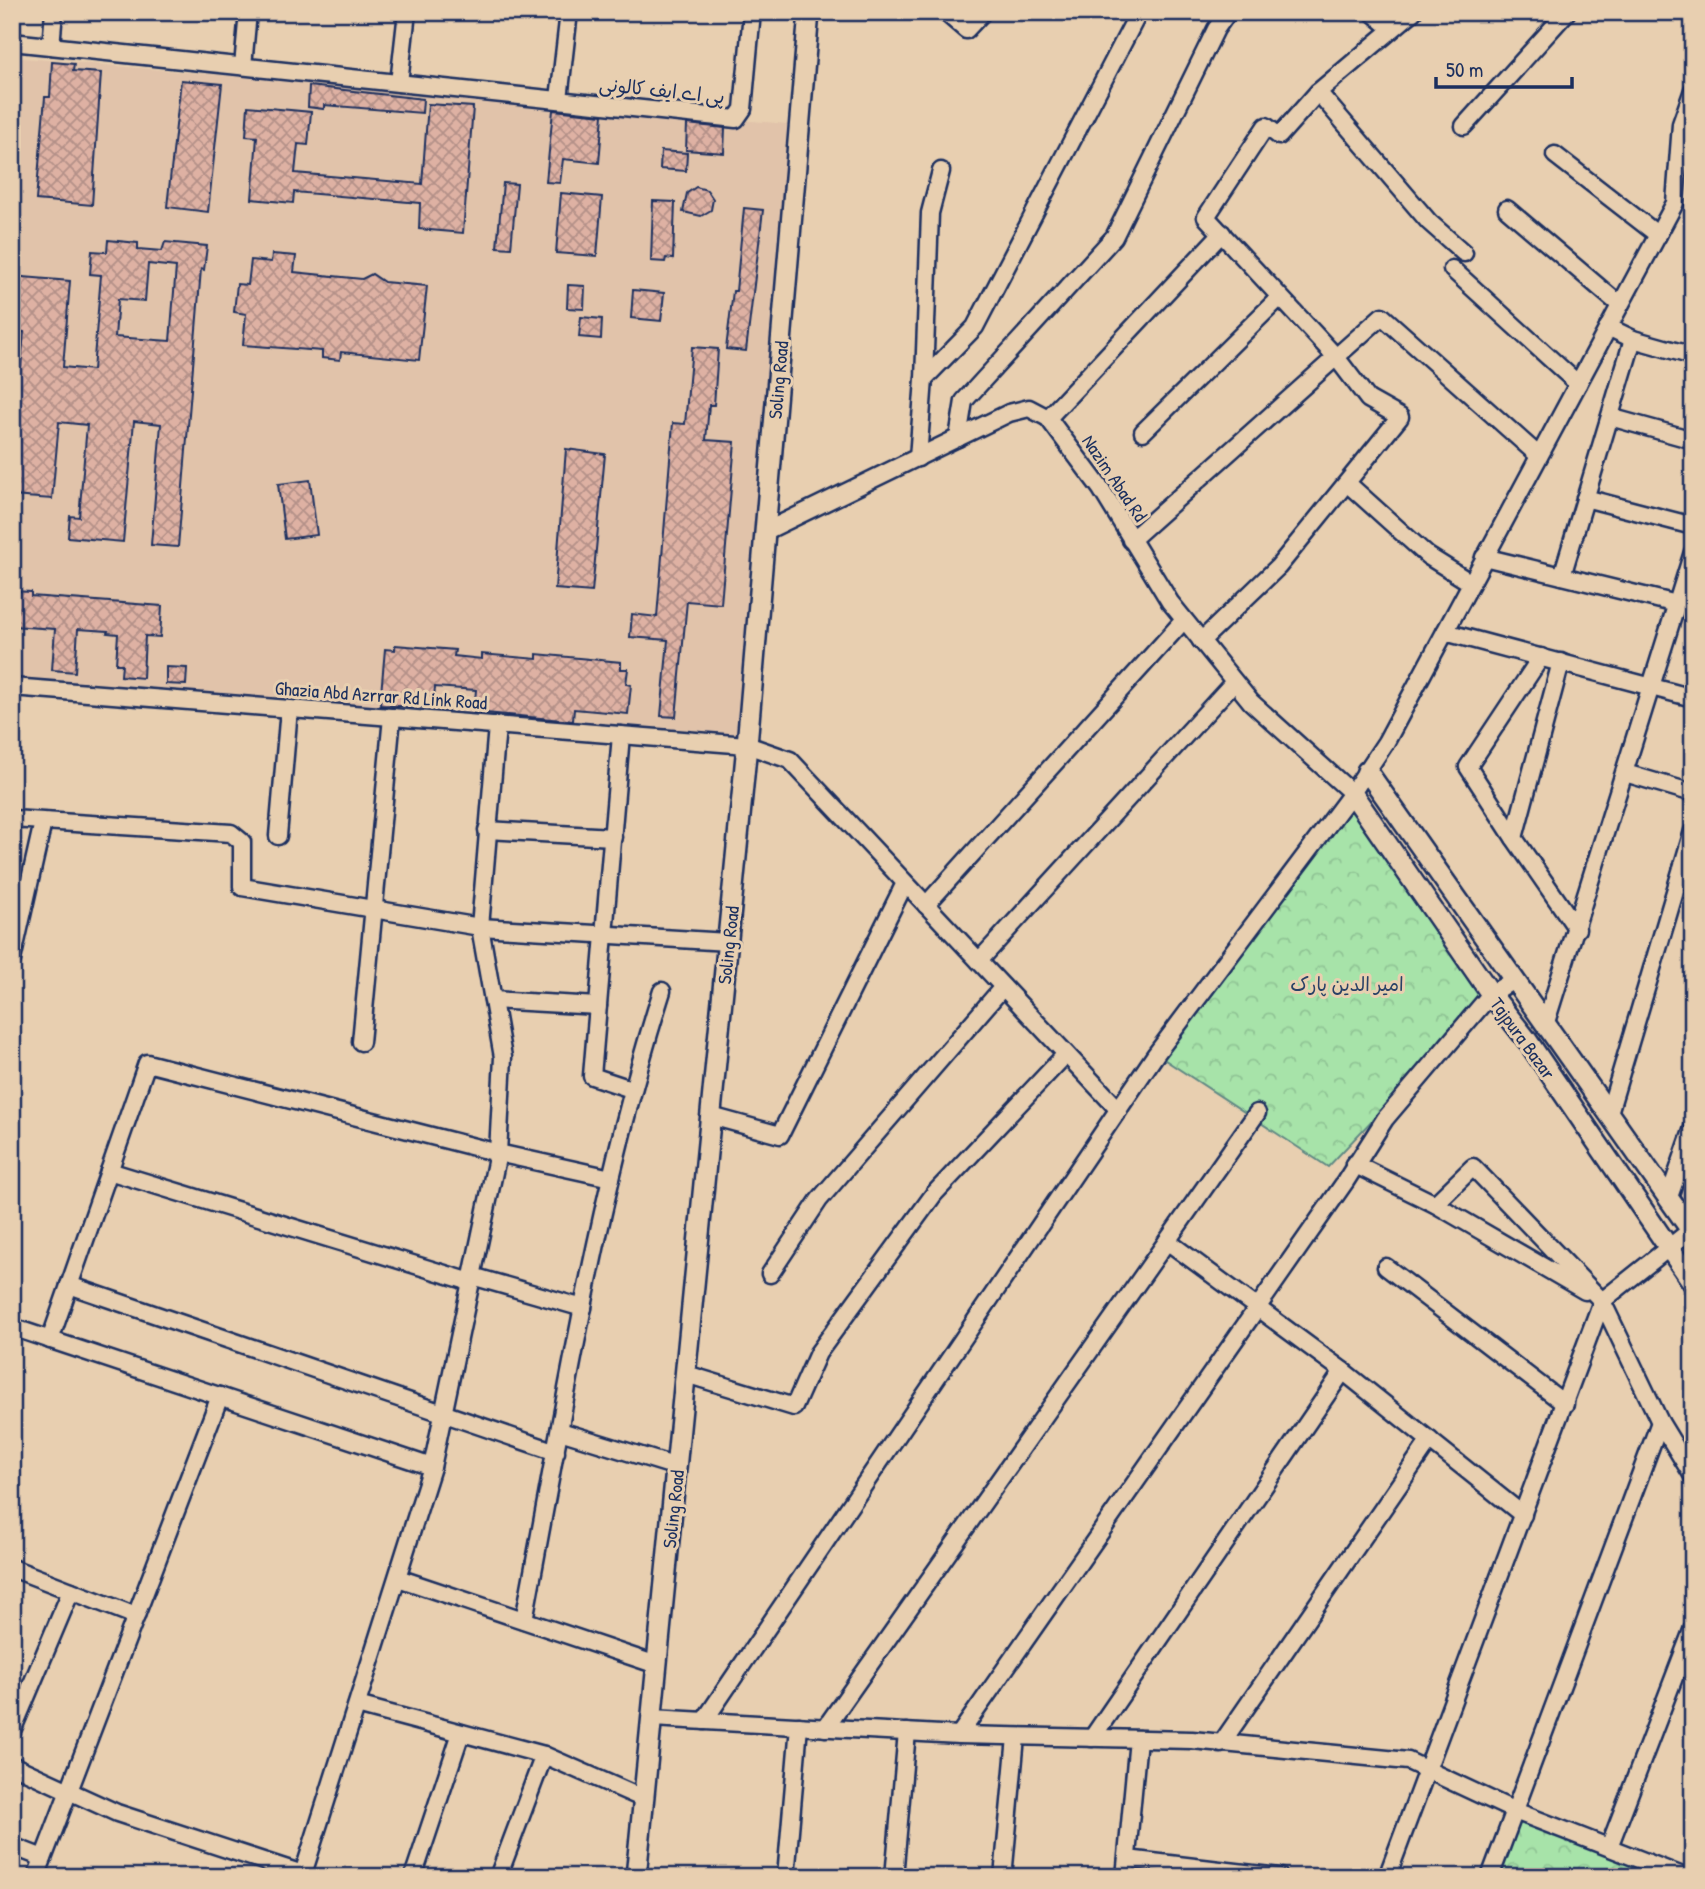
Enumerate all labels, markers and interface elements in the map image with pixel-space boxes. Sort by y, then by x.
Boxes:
scale bar [1436,46,1572,90]
text: 50 m [1446,55,1483,84]
street label: پی اے ایف کالونی [598,70,726,110]
street label: Soling Road [762,339,794,420]
street label: Nazim Abad Rd [1076,429,1154,527]
street label: Ghazia Abd Azrrar Rd Link Road [274,675,488,715]
street label: Soling Road [711,904,745,985]
park label: امیر الدین پارک [1290,971,1404,997]
street label: Tajpura Bazar [1484,992,1562,1085]
street label: Soling Road [656,1468,690,1549]

